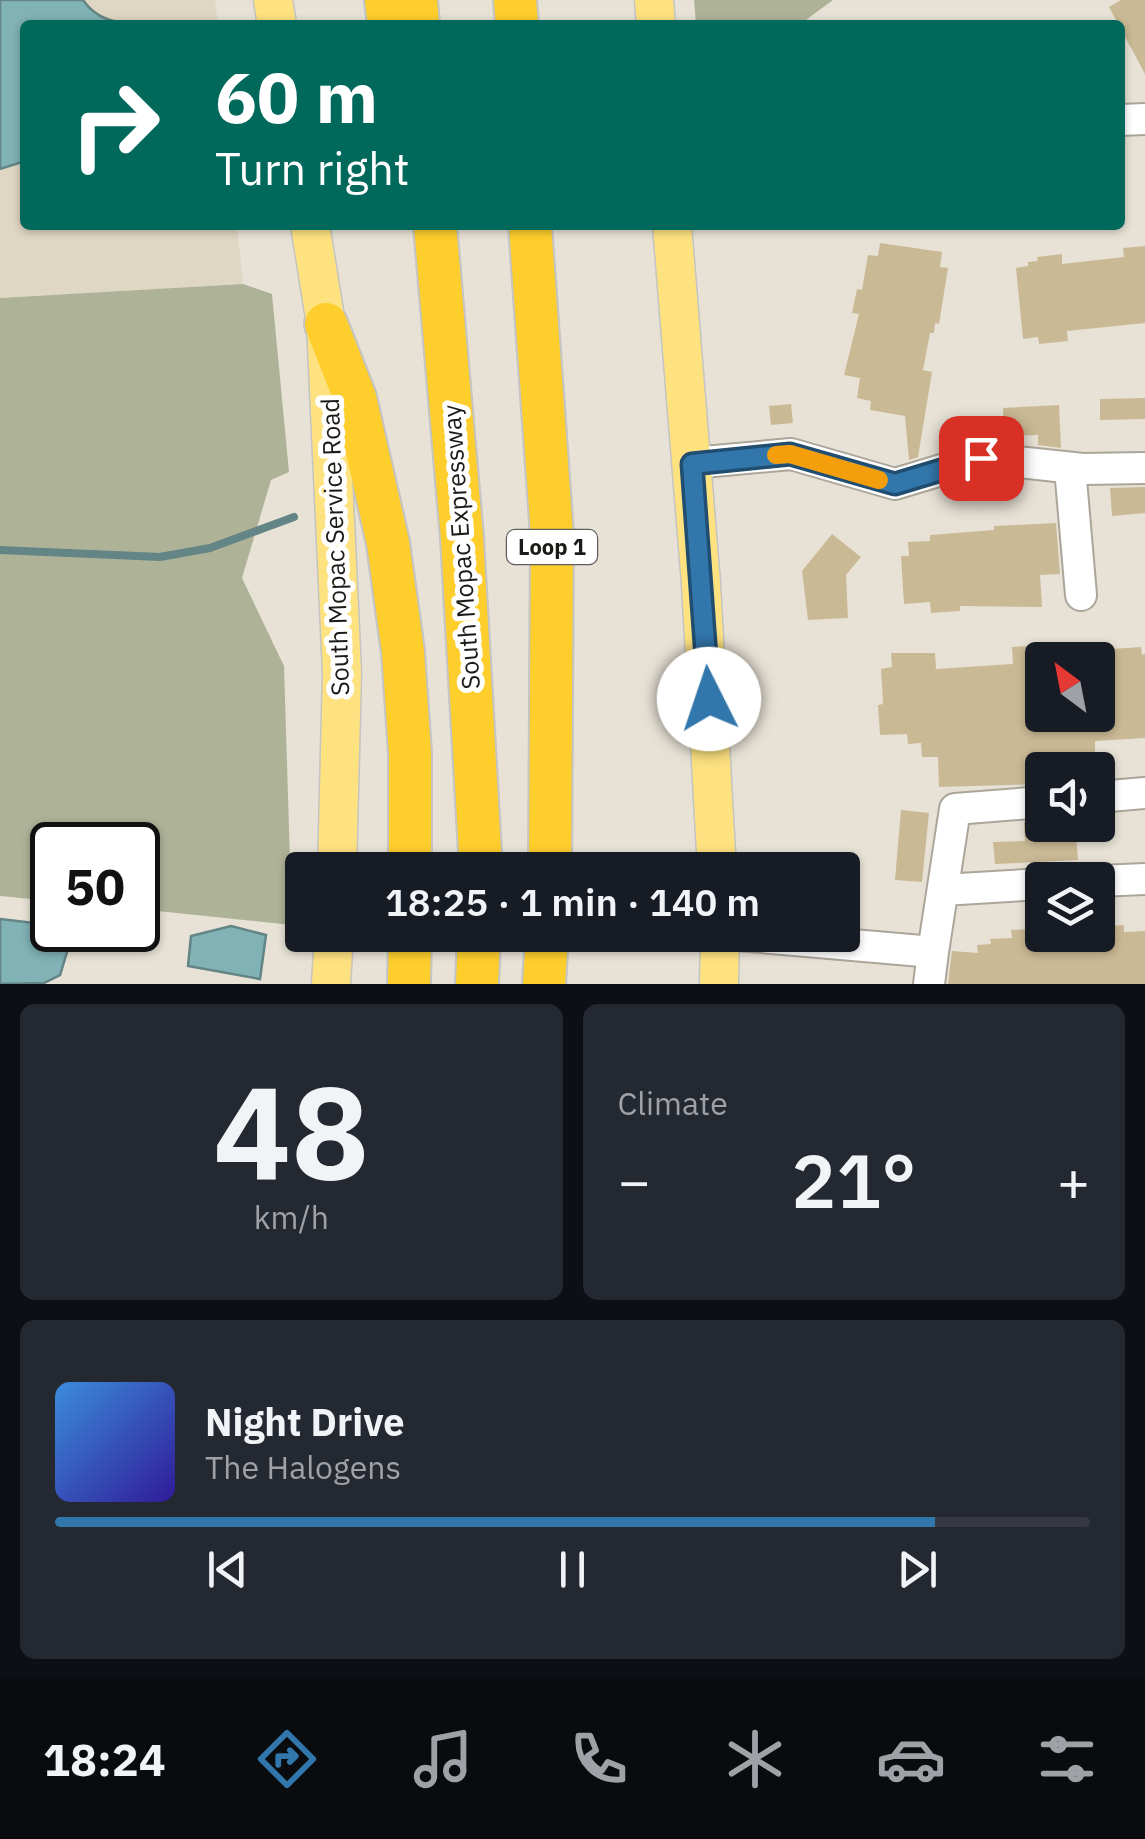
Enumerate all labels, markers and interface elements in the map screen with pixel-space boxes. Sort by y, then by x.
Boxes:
text: 60 m [215,51,378,142]
icon: right [50,60,180,190]
text: Turn right [215,139,410,197]
street label: South Mopac Service Road [313,398,356,696]
street label: South Mopac Expressway [434,403,487,691]
pin [939,416,1024,501]
icon: arrive [954,431,1009,486]
road number: Loop 1 [507,530,597,564]
north arrow [1025,642,1115,732]
map controls [1025,642,1115,952]
position arrow [657,647,761,751]
button: sound [1025,752,1115,842]
speed limit sign: 50 [30,822,160,952]
button: layers [1025,862,1115,952]
text: 18:25 · 1 min · 140 m [385,877,760,926]
text: 48 [213,1046,369,1215]
text: Climate [618,1082,728,1124]
text: 21° [791,1131,916,1229]
text: − [618,1145,651,1216]
text: + [1057,1145,1090,1216]
text: km/h [254,1196,329,1238]
text: Night Drive [205,1397,405,1446]
text: The Halogens [205,1446,401,1488]
icon: previous [200,1542,255,1597]
icon: pause [545,1542,600,1597]
icon: next [890,1542,945,1597]
icon: directions [252,1724,322,1794]
icon: music [408,1724,478,1794]
icon: phone [564,1724,634,1794]
icon: climate [720,1724,790,1794]
icon: car [876,1724,946,1794]
icon: filters [1032,1724,1102,1794]
text: 18:24 [43,1730,166,1788]

